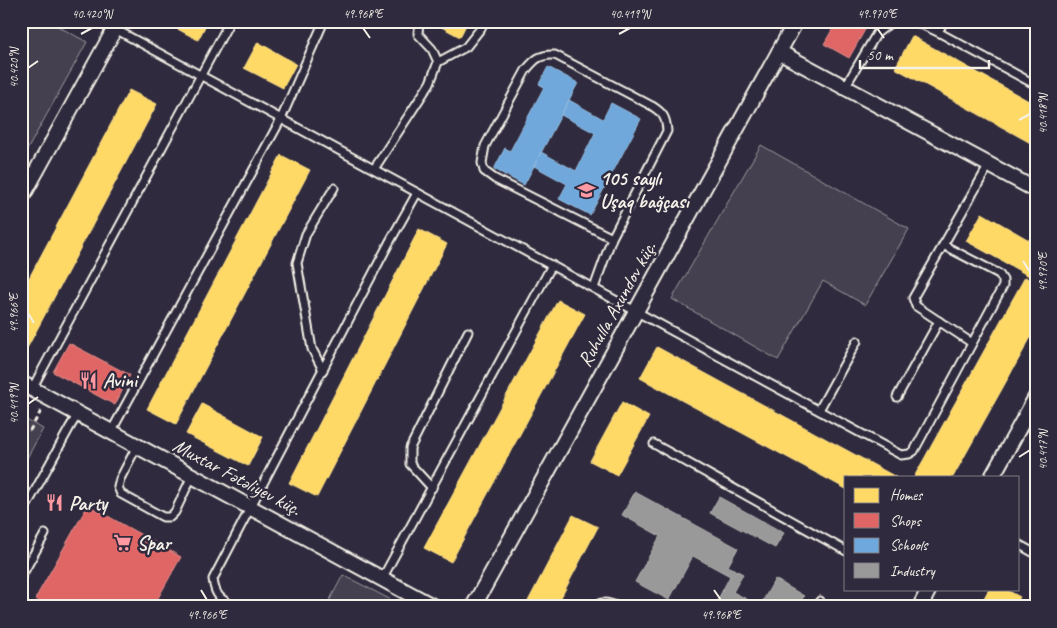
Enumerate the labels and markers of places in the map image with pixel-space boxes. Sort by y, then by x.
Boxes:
place label: 105 saylı Uşaq bağçası [600,166,690,214]
school or university icon: 105 saylı Uşaq bağçası [576,180,596,200]
place label: Avini [103,368,140,393]
restaurant icon: Avini [79,370,99,390]
place label: Party [69,491,109,516]
restaurant icon: Party [45,493,65,513]
place label: Spar [137,531,173,556]
supermarket icon: Spar [113,533,133,553]

